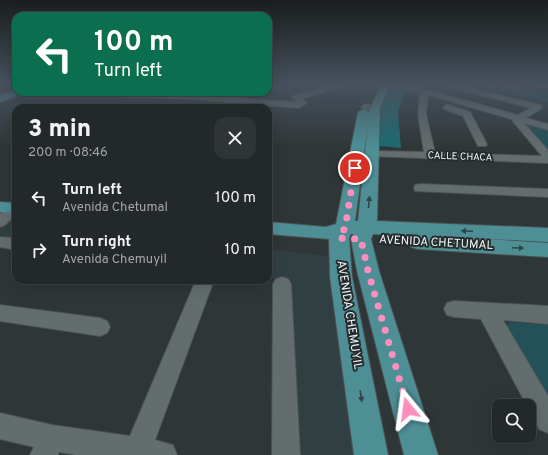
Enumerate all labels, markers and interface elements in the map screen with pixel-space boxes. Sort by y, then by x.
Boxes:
text: 100 m [94,25,174,61]
icon: left [28,28,80,80]
text: Turn left [94,60,162,83]
text: 3 min [28,115,91,145]
button: close [214,117,256,159]
text: 200 m · 08:46 [28,145,108,161]
street label: CALLE CHACA [427,149,493,165]
pin [338,151,372,185]
icon: arrive [344,157,366,179]
text: Turn left [62,181,122,200]
icon: left [28,187,50,209]
text: 100 m [215,189,256,208]
one-way arrow [365,196,372,208]
text: Avenida Chetumal [62,200,168,216]
one-way arrow [461,228,473,235]
street label: AVENIDA CHETUMAL [379,232,494,254]
text: Turn right [62,233,131,252]
icon: right [28,239,50,261]
text: 10 m [225,241,256,260]
one-way arrow [512,245,524,252]
text: Avenida Chemuyil [62,252,167,268]
street label: AVENIDA CHEMUYIL [332,259,366,371]
position arrow [387,388,429,430]
one-way arrow [359,390,365,402]
map controls [492,399,536,443]
button: search [492,399,536,443]

